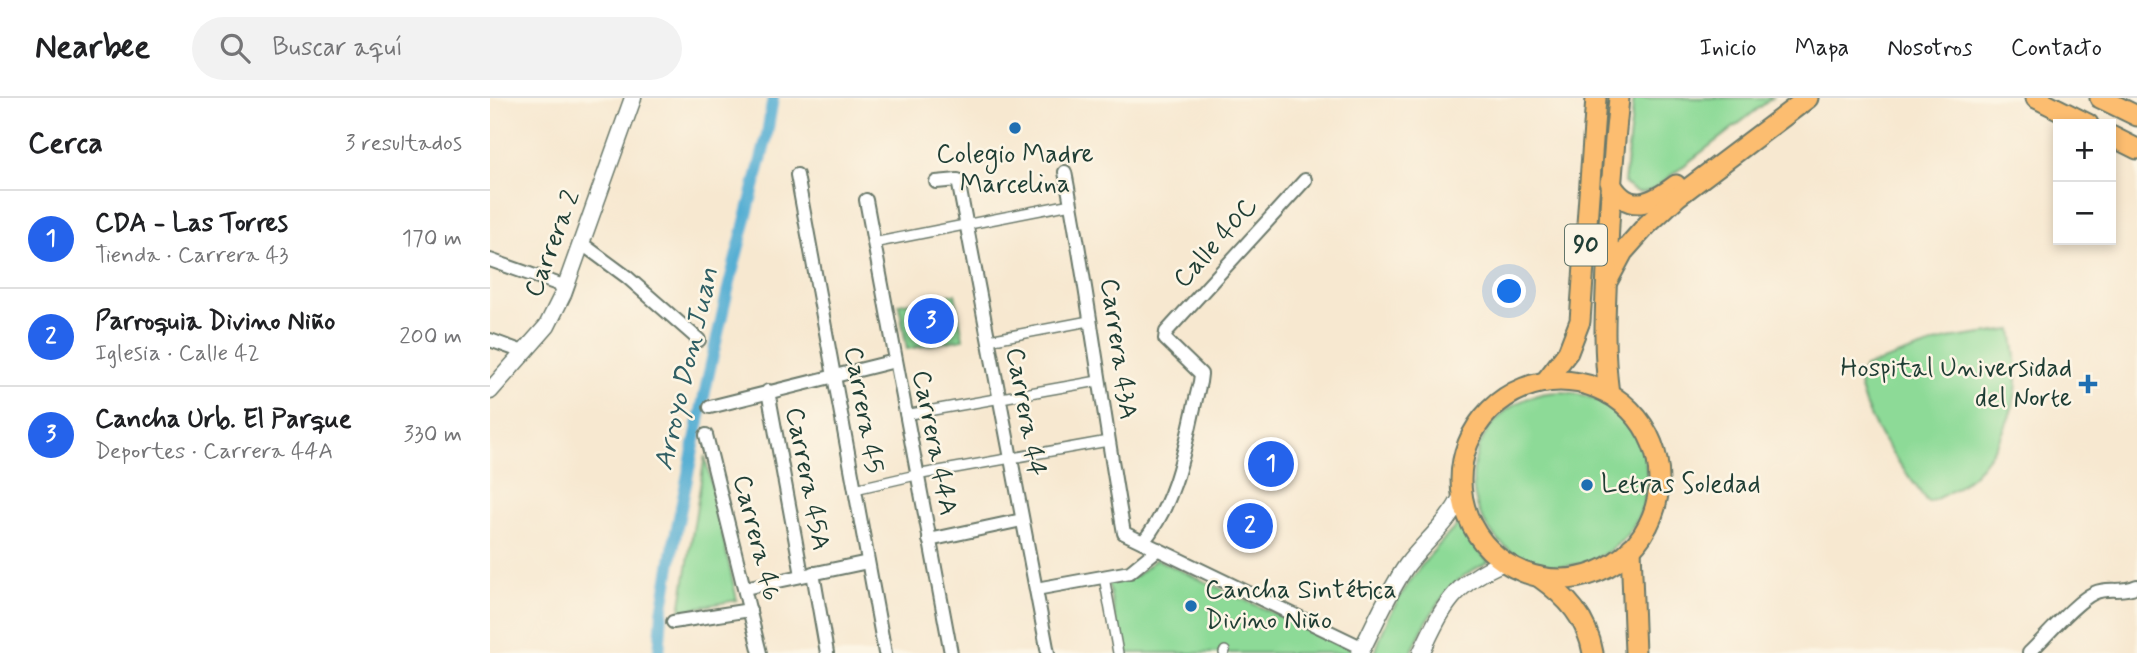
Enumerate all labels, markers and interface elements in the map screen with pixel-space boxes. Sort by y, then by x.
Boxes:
search box [192,17,682,80]
text: Nearbee [35,26,150,70]
icon: search [216,29,254,67]
text: Buscar aquí [272,31,403,65]
text: Inicio [1699,33,1757,64]
text: Mapa [1795,33,1849,64]
text: Nosotros [1887,33,1973,64]
text: Contacto [2011,33,2102,64]
map controls [2053,119,2116,245]
button: + [2053,119,2116,182]
marker: Colegio Madre Marcelina [1007,120,1023,136]
text: Cerca [28,124,103,163]
text: 3 resultados [345,129,462,159]
place label: Colegio Madre Marcelina [936,138,1094,202]
button: − [2053,182,2116,245]
street label: Carrera 2 [517,185,589,302]
street label: Calle 40C [1166,190,1266,296]
text: CDA - Las Torres [95,207,288,241]
text: 1 [46,224,56,254]
text: 170 m [402,224,462,254]
road number: 90 [1565,225,1607,266]
text: Tienda · Carrera 43 [95,241,289,271]
water label: Arroyo Don Juan [646,264,728,474]
your location [1492,274,1526,308]
street label: Carrera 43A [1091,276,1145,422]
pin: 3 [908,295,954,347]
text: Parroquia Divino Niño [95,305,335,339]
text: 2 [45,322,57,352]
text: 200 m [399,322,462,352]
text: Iglesia · Calle 42 [95,339,260,369]
street label: Carrera 45 [835,344,891,476]
street label: Carrera 44 [997,345,1053,479]
place label: Hospital Universidad del Norte [1841,352,2072,416]
street label: Carrera 44A [903,367,965,519]
marker: Hospital Universidad del Norte [2078,374,2098,394]
text: Cancha Urb. El Parque [95,403,352,437]
street label: Carrera 45A [776,404,838,554]
text: 3 [46,420,56,450]
text: 330 m [404,420,462,450]
text: Deportes · Carrera 44A [95,437,333,467]
pin: 1 [1248,438,1294,490]
place label: Letras Soledad [1601,468,1761,502]
street label: Carrera 46 [724,471,788,605]
marker: Letras Soledad [1579,477,1595,493]
pin: 2 [1227,500,1273,552]
place label: Cancha Sintética Divino Niño [1205,574,1397,638]
marker: Cancha Sintética Divino Niño [1183,598,1199,614]

